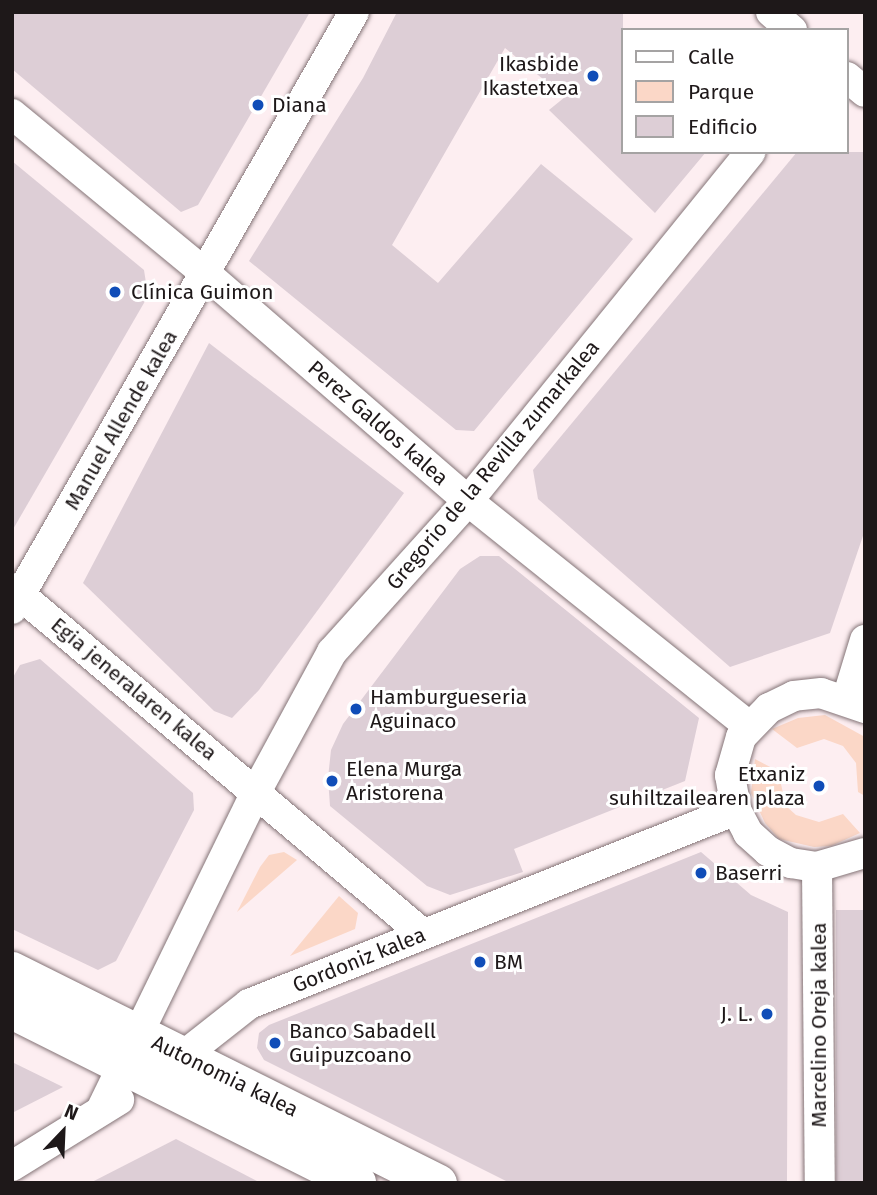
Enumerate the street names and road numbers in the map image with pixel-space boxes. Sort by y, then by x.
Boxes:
street label: Manuel Allende kalea [59,326,183,514]
street label: Gregorio de la Revilla zumarkalea [381,335,605,595]
street label: Perez Galdos kalea [303,355,453,491]
street label: Egia jeneralaren kalea [46,612,222,766]
street label: Gordoniz kalea [289,922,429,998]
street label: Marcelino Oreja kalea [806,922,832,1128]
street label: Autonomia kalea [148,1030,302,1122]

